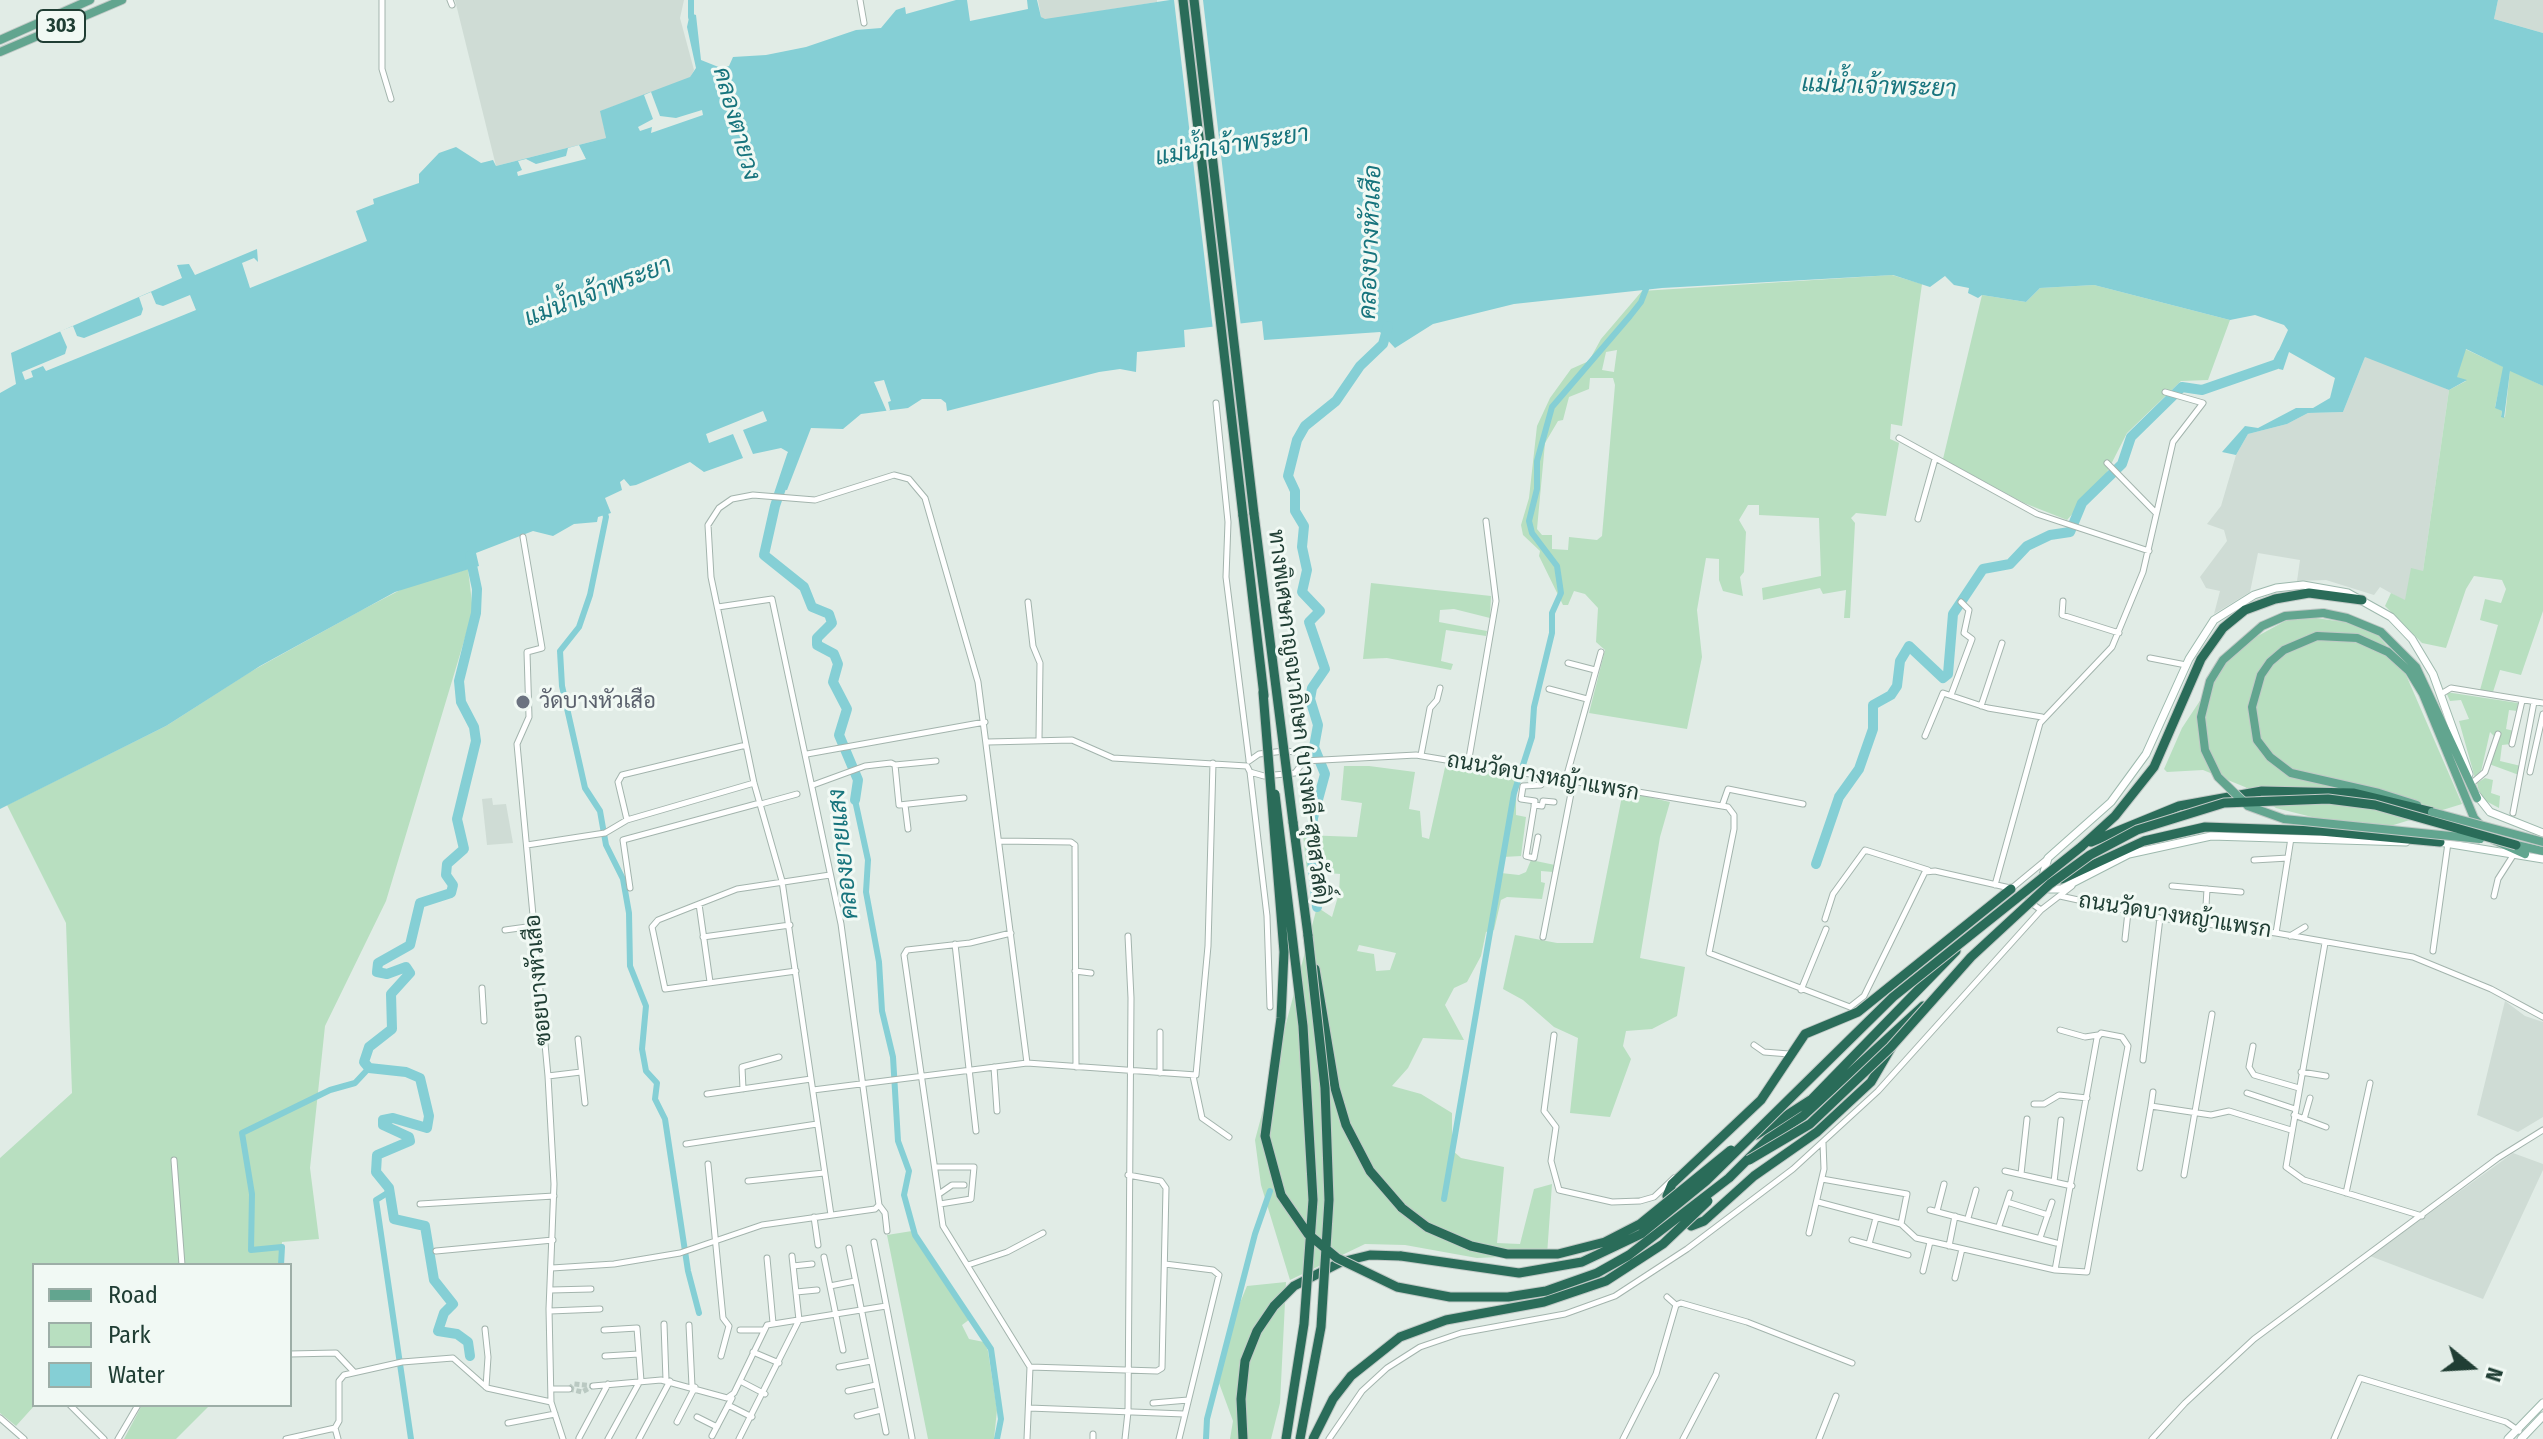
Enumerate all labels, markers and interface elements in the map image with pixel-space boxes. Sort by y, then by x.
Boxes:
road number: 303 [37,10,85,42]
water label: คลองตายวง [706,64,766,184]
water label: แม่น้ำเจ้าพระยา [1801,70,1957,104]
water label: แม่น้ำเจ้าพระยา [1153,120,1311,172]
water label: คลองบางหัวเสือ [1354,164,1388,320]
water label: แม่น้ำเจ้าพระยา [520,251,676,333]
street label: ทางพิเศษกาญจนาภิเษก (บางพลี-สุขสวัสดิ์) [1262,528,1334,906]
place label: วัดบางหัวเสือ [539,689,656,715]
marker: วัดบางหัวเสือ [514,693,532,711]
street label: ถนนวัดบางหญ้าแพรก [1445,747,1641,807]
water label: คลองยายแสง [823,787,865,921]
street label: ถนนวัดบางหญ้าแพรก [2077,888,2273,944]
street label: ซอยบางหัวเสือ [520,913,558,1047]
legend [32,1263,292,1407]
text: Road [108,1281,158,1309]
text: Park [108,1321,151,1349]
north arrow [2431,1327,2511,1407]
text: Water [108,1361,165,1389]
text: N [2479,1364,2509,1385]

